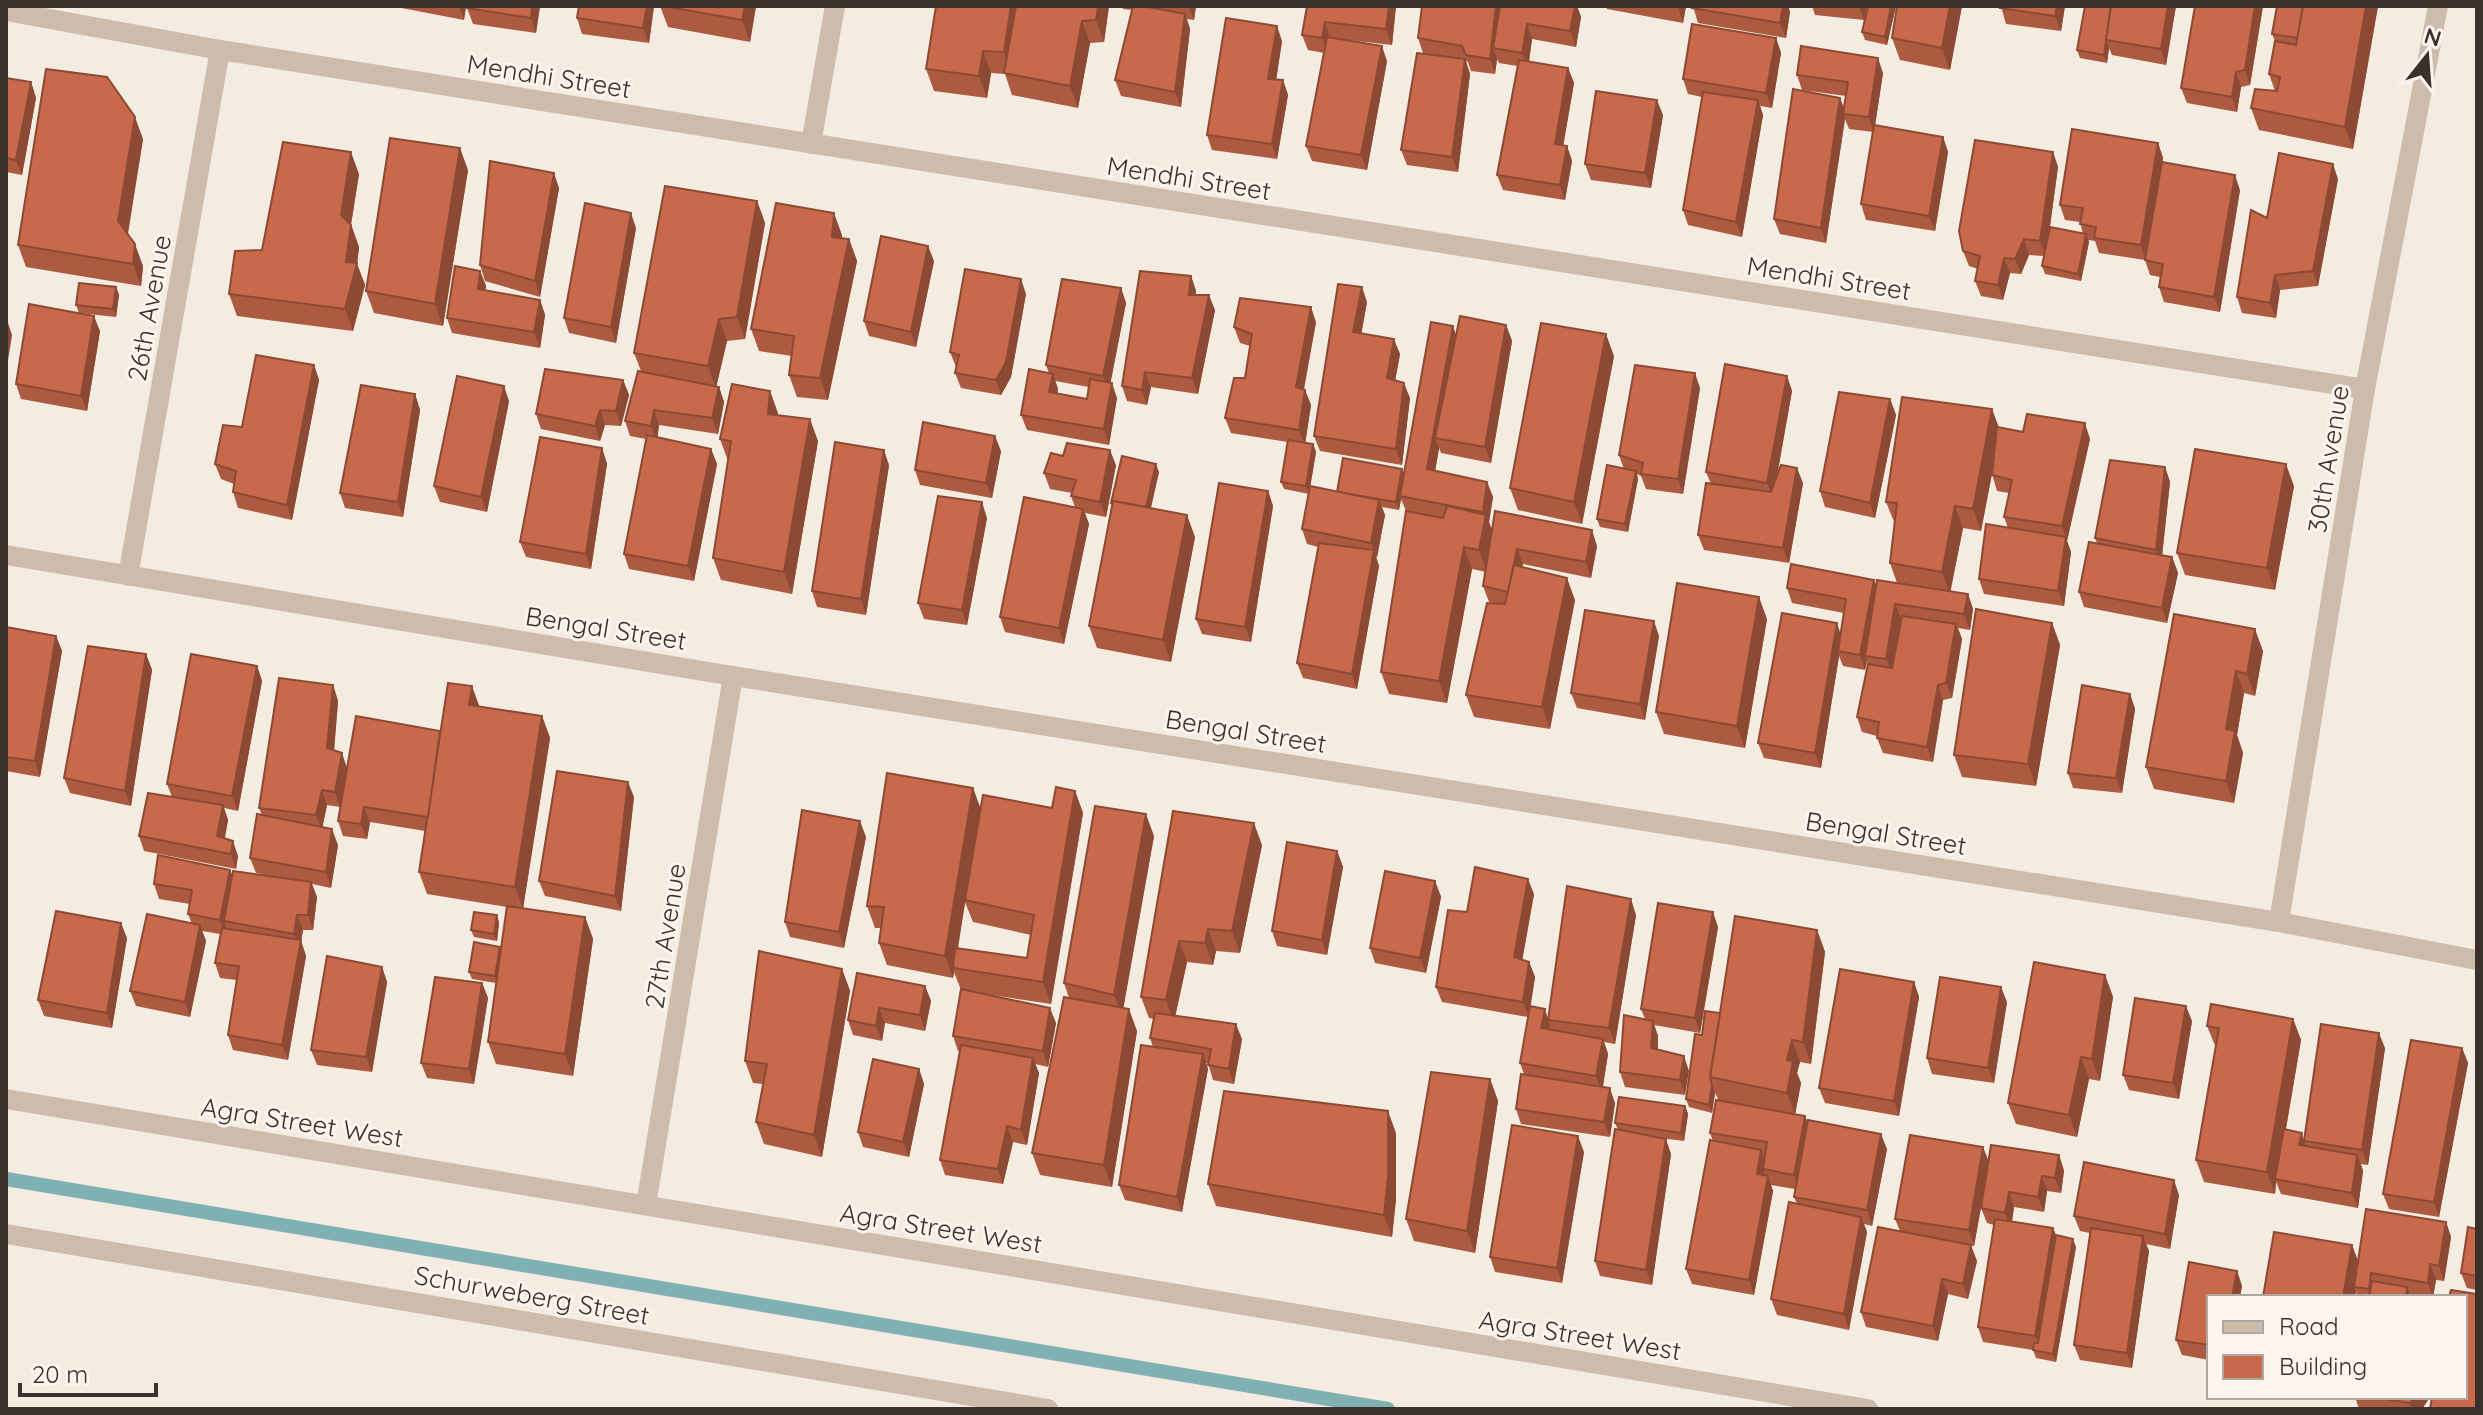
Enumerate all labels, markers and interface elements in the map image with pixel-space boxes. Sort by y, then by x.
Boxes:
north arrow [2387,16,2467,96]
text: N [2421,21,2445,53]
street label: Mendhi Street [465,47,633,105]
street label: Mendhi Street [1105,149,1273,207]
street label: 26th Avenue [120,232,178,384]
street label: Mendhi Street [1745,249,1913,307]
street label: 30th Avenue [2300,383,2356,535]
street label: Bengal Street [523,599,689,657]
street label: Bengal Street [1163,702,1329,760]
street label: Bengal Street [1803,804,1969,862]
street label: 27th Avenue [637,861,693,1011]
street label: Agra Street West [199,1090,405,1154]
street label: Agra Street West [838,1196,1044,1260]
street label: Schurweberg Street [412,1258,652,1332]
legend [2207,1295,2467,1399]
street label: Agra Street West [1477,1303,1683,1367]
text: Road [2279,1311,2339,1341]
scale bar [20,1347,156,1397]
text: Building [2279,1351,2367,1381]
text: 20 m [32,1359,88,1389]

